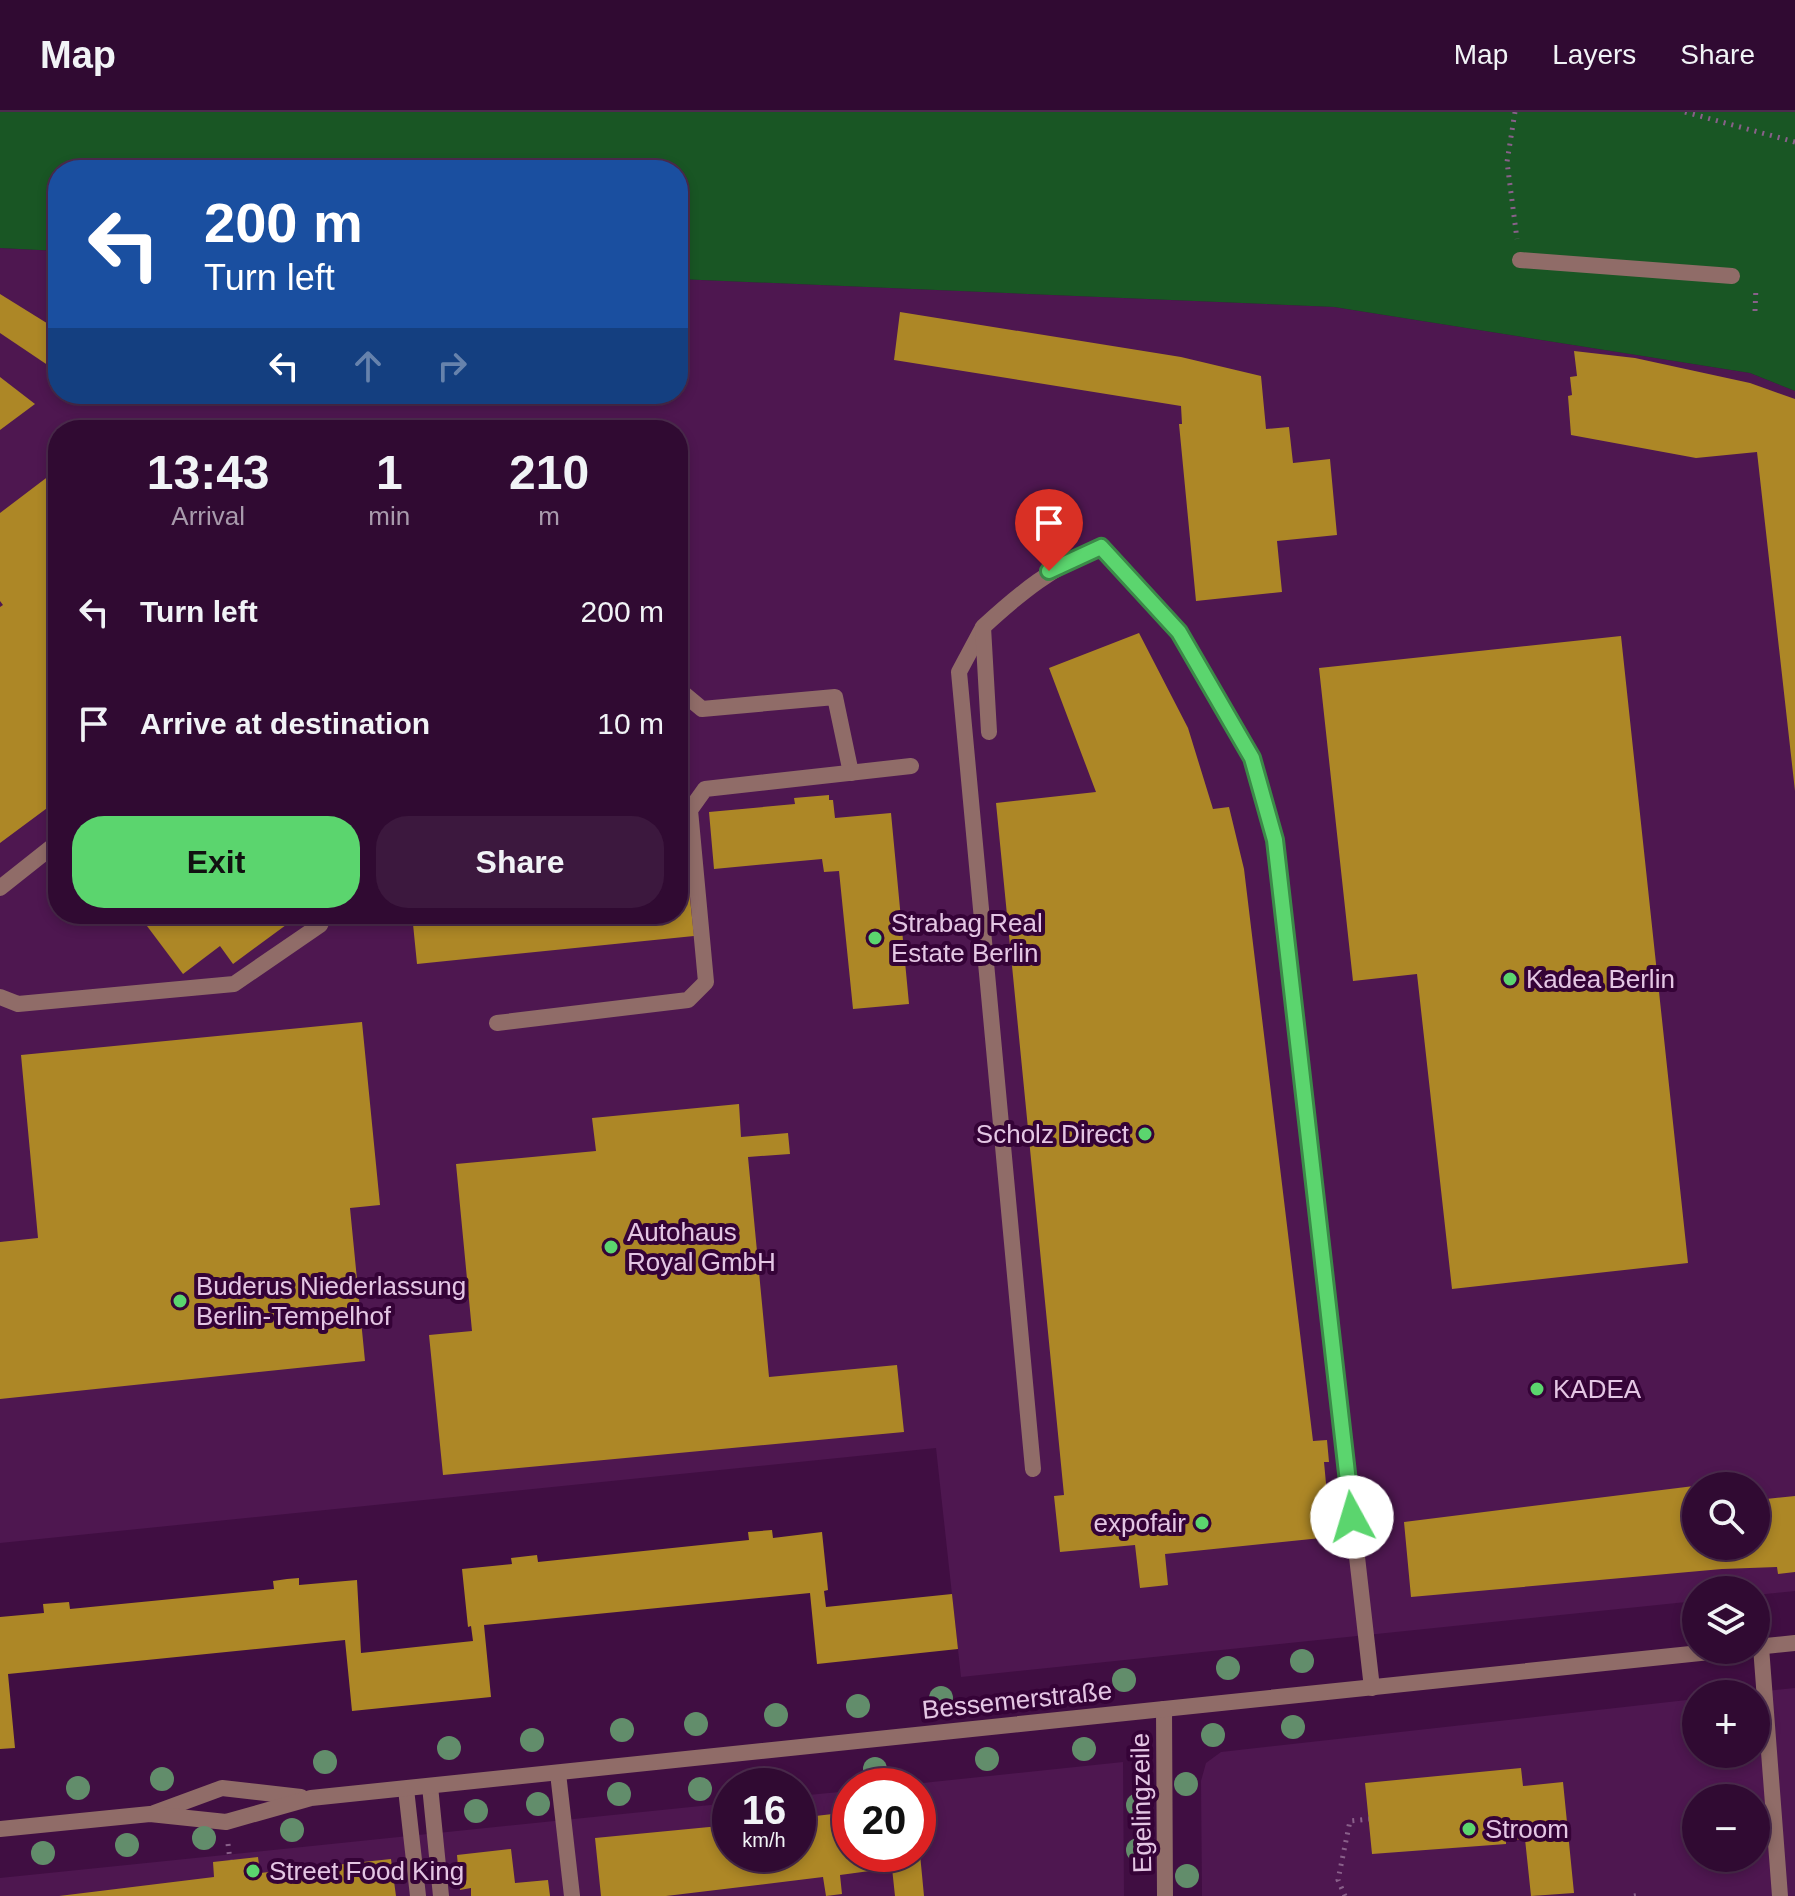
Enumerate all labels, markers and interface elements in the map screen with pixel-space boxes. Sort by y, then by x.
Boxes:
text: Map [40,34,116,76]
text: Map [1454,39,1508,70]
text: Layers [1552,39,1636,70]
text: Share [1680,39,1755,70]
text: 200 m [204,191,363,254]
icon: left [72,192,176,296]
text: Turn left [204,257,335,298]
icon: left [262,344,306,388]
icon: ahead [346,344,390,388]
icon: right [430,344,474,388]
text: 13:43 [147,446,270,499]
text: 1 [376,446,403,499]
text: 210 [509,446,589,499]
pin [1015,489,1083,571]
text: Arrival [171,501,245,531]
text: min [368,501,410,531]
text: m [538,501,560,531]
icon: arrive [1027,501,1071,545]
icon: left [72,590,116,634]
text: Turn left [140,595,258,628]
text: 200 m [581,595,664,628]
icon: arrive [72,702,116,746]
text: Arrive at destination [140,707,430,740]
text: 10 m [597,707,664,740]
button: Exit [72,816,360,908]
button: Share [376,816,664,908]
place label: Strabag Real Estate Berlin [891,908,1043,968]
marker: Strabag Real Estate Berlin [866,929,884,947]
place label: Kadea Berlin [1526,964,1675,994]
marker: Kadea Berlin [1501,970,1519,988]
place label: Scholz Direct [976,1119,1130,1149]
marker: Scholz Direct [1136,1125,1154,1143]
place label: Autohaus Royal GmbH [627,1217,776,1277]
marker: Autohaus Royal GmbH [602,1238,620,1256]
place label: Buderus Niederlassung Berlin-Tempelhof [196,1271,466,1331]
marker: Buderus Niederlassung Berlin-Tempelhof [171,1292,189,1310]
place label: KADEA [1553,1374,1642,1404]
marker: KADEA [1528,1380,1546,1398]
map controls [1682,1472,1770,1872]
button: search [1682,1472,1770,1560]
position arrow [1310,1475,1394,1559]
place label: expofair [1094,1508,1186,1538]
marker: expofair [1193,1514,1211,1532]
button: layers [1682,1576,1770,1664]
street label: Bessemerstraße [921,1675,1113,1725]
button: + [1682,1680,1770,1768]
street label: Egelingzeile [1125,1733,1157,1873]
speed limit sign: 20 [832,1768,936,1872]
button: − [1682,1784,1770,1872]
text: 16 [742,1788,786,1832]
place label: Stroom [1485,1814,1569,1844]
marker: Stroom [1460,1820,1478,1838]
text: km/h [742,1829,786,1851]
place label: Street Food King [269,1856,464,1886]
marker: Street Food King [244,1862,262,1880]

